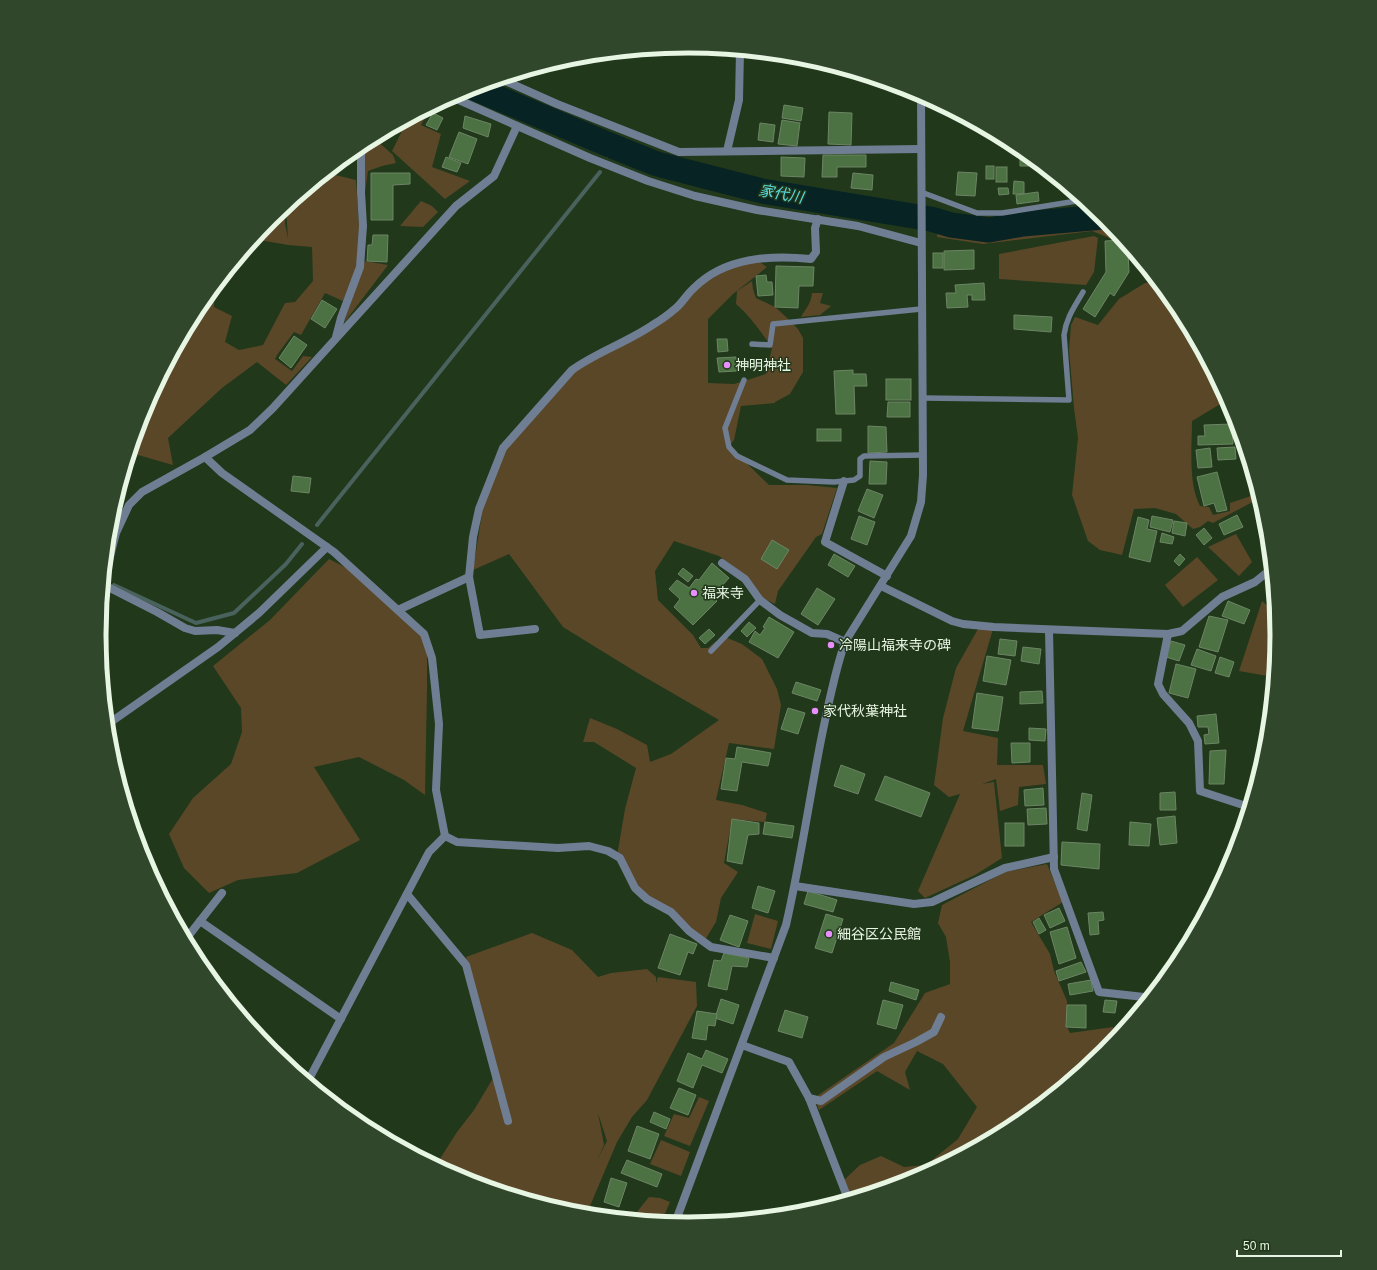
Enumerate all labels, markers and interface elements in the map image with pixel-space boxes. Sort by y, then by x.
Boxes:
water label: 家代川 [757,181,807,206]
place label: 神明神社 [735,357,791,373]
marker: 神明神社 [722,360,732,370]
place label: 福来寺 [702,585,744,601]
marker: 福来寺 [689,588,699,598]
place label: 冷陽山福来寺の碑 [839,637,951,653]
marker: 冷陽山福来寺の碑 [826,640,836,650]
place label: 家代秋葉神社 [823,703,907,719]
marker: 家代秋葉神社 [810,706,820,716]
place label: 細谷区公民館 [837,926,921,942]
marker: 細谷区公民館 [824,929,834,939]
scale bar [1237,1232,1341,1258]
text: 50 m [1243,1239,1270,1253]

